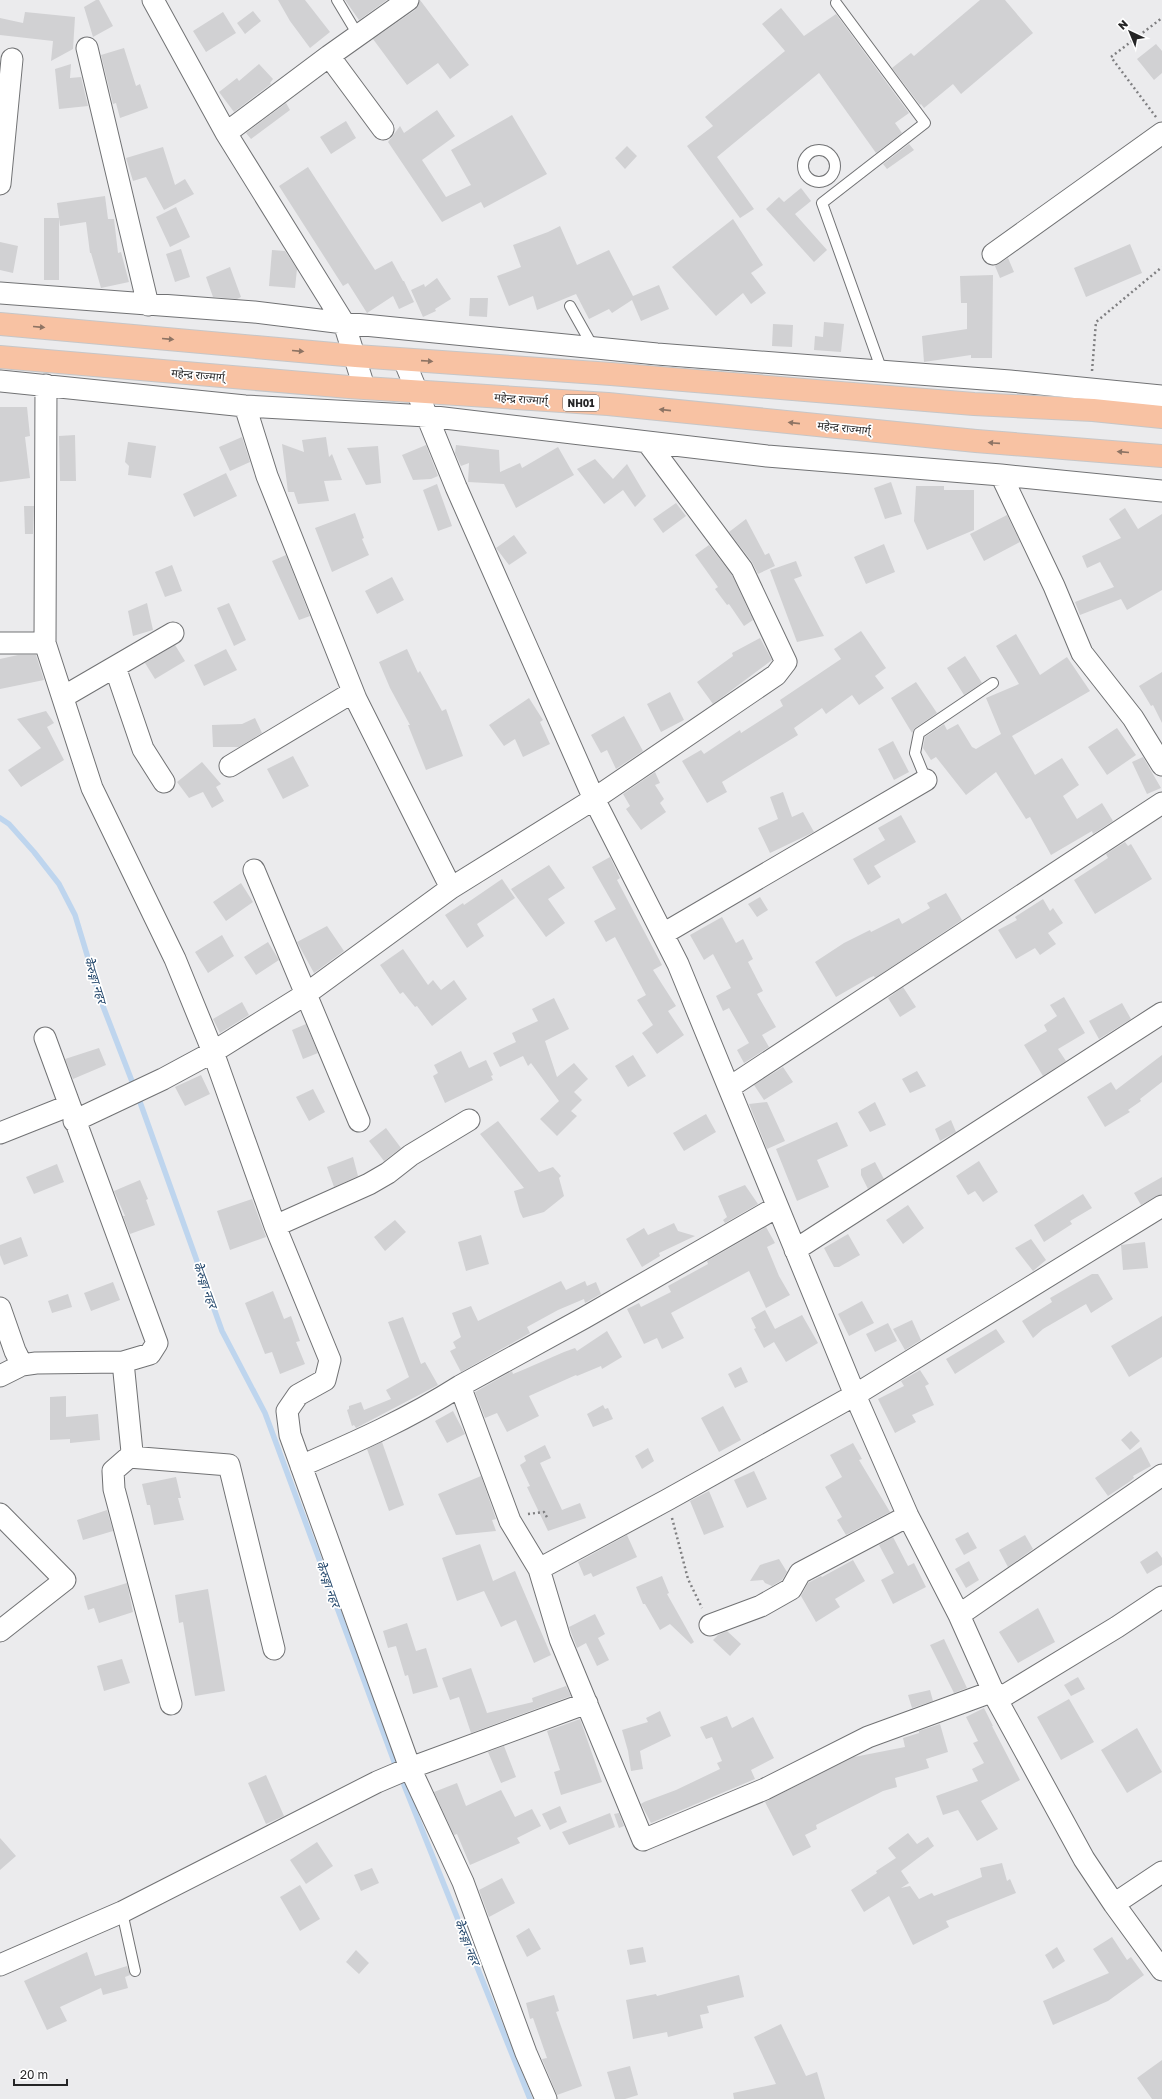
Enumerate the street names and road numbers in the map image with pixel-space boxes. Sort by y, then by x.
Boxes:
street label: महेन्द्र राज्मार्ग् [171,366,227,384]
street label: महेन्द्र राज्मार्ग् [494,390,550,408]
road number: NH01 [563,395,599,411]
street label: महेन्द्र राज्मार्ग् [817,418,873,438]

